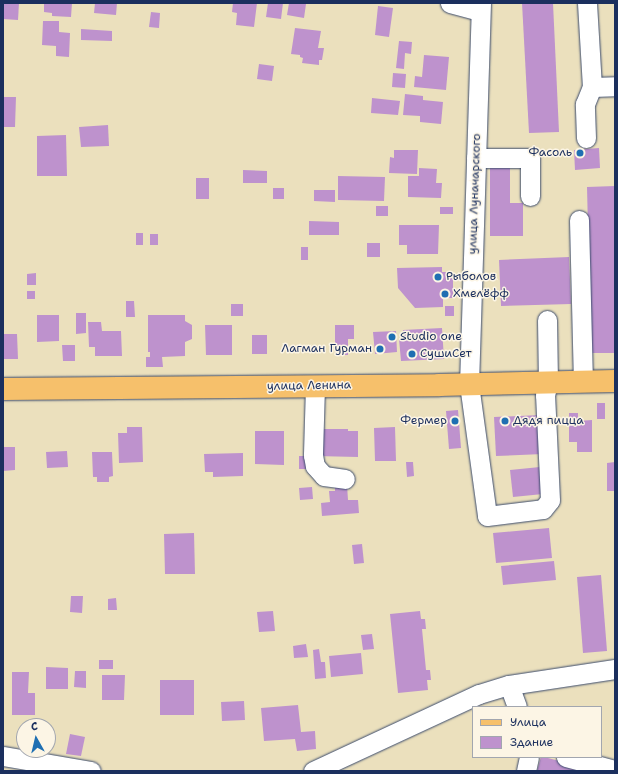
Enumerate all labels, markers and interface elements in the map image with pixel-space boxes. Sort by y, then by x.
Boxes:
street label: улица Луначарского [466,133,484,255]
place label: Фасоль [528,146,572,160]
marker: Фасоль [575,148,585,158]
place label: Рыболов [446,270,496,284]
marker: Рыболов [433,272,443,282]
place label: Хмелёфф [453,287,509,301]
marker: Хмелёфф [440,289,450,299]
place label: Studio one [400,330,462,344]
marker: Studio one [387,332,397,342]
place label: Лагман Гурман [281,342,372,356]
marker: Лагман Гурман [375,344,385,354]
place label: СушиСет [420,347,472,361]
marker: СушиСет [407,349,417,359]
street label: улица Ленина [267,378,351,394]
place label: Фермер [400,414,447,428]
place label: Дядя пицца [513,414,584,428]
marker: Фермер [450,416,460,426]
marker: Дядя пицца [500,416,510,426]
legend [472,706,602,758]
text: Улица [510,714,546,730]
north arrow [16,718,56,758]
text: С [30,719,39,735]
text: Здание [510,734,553,750]

